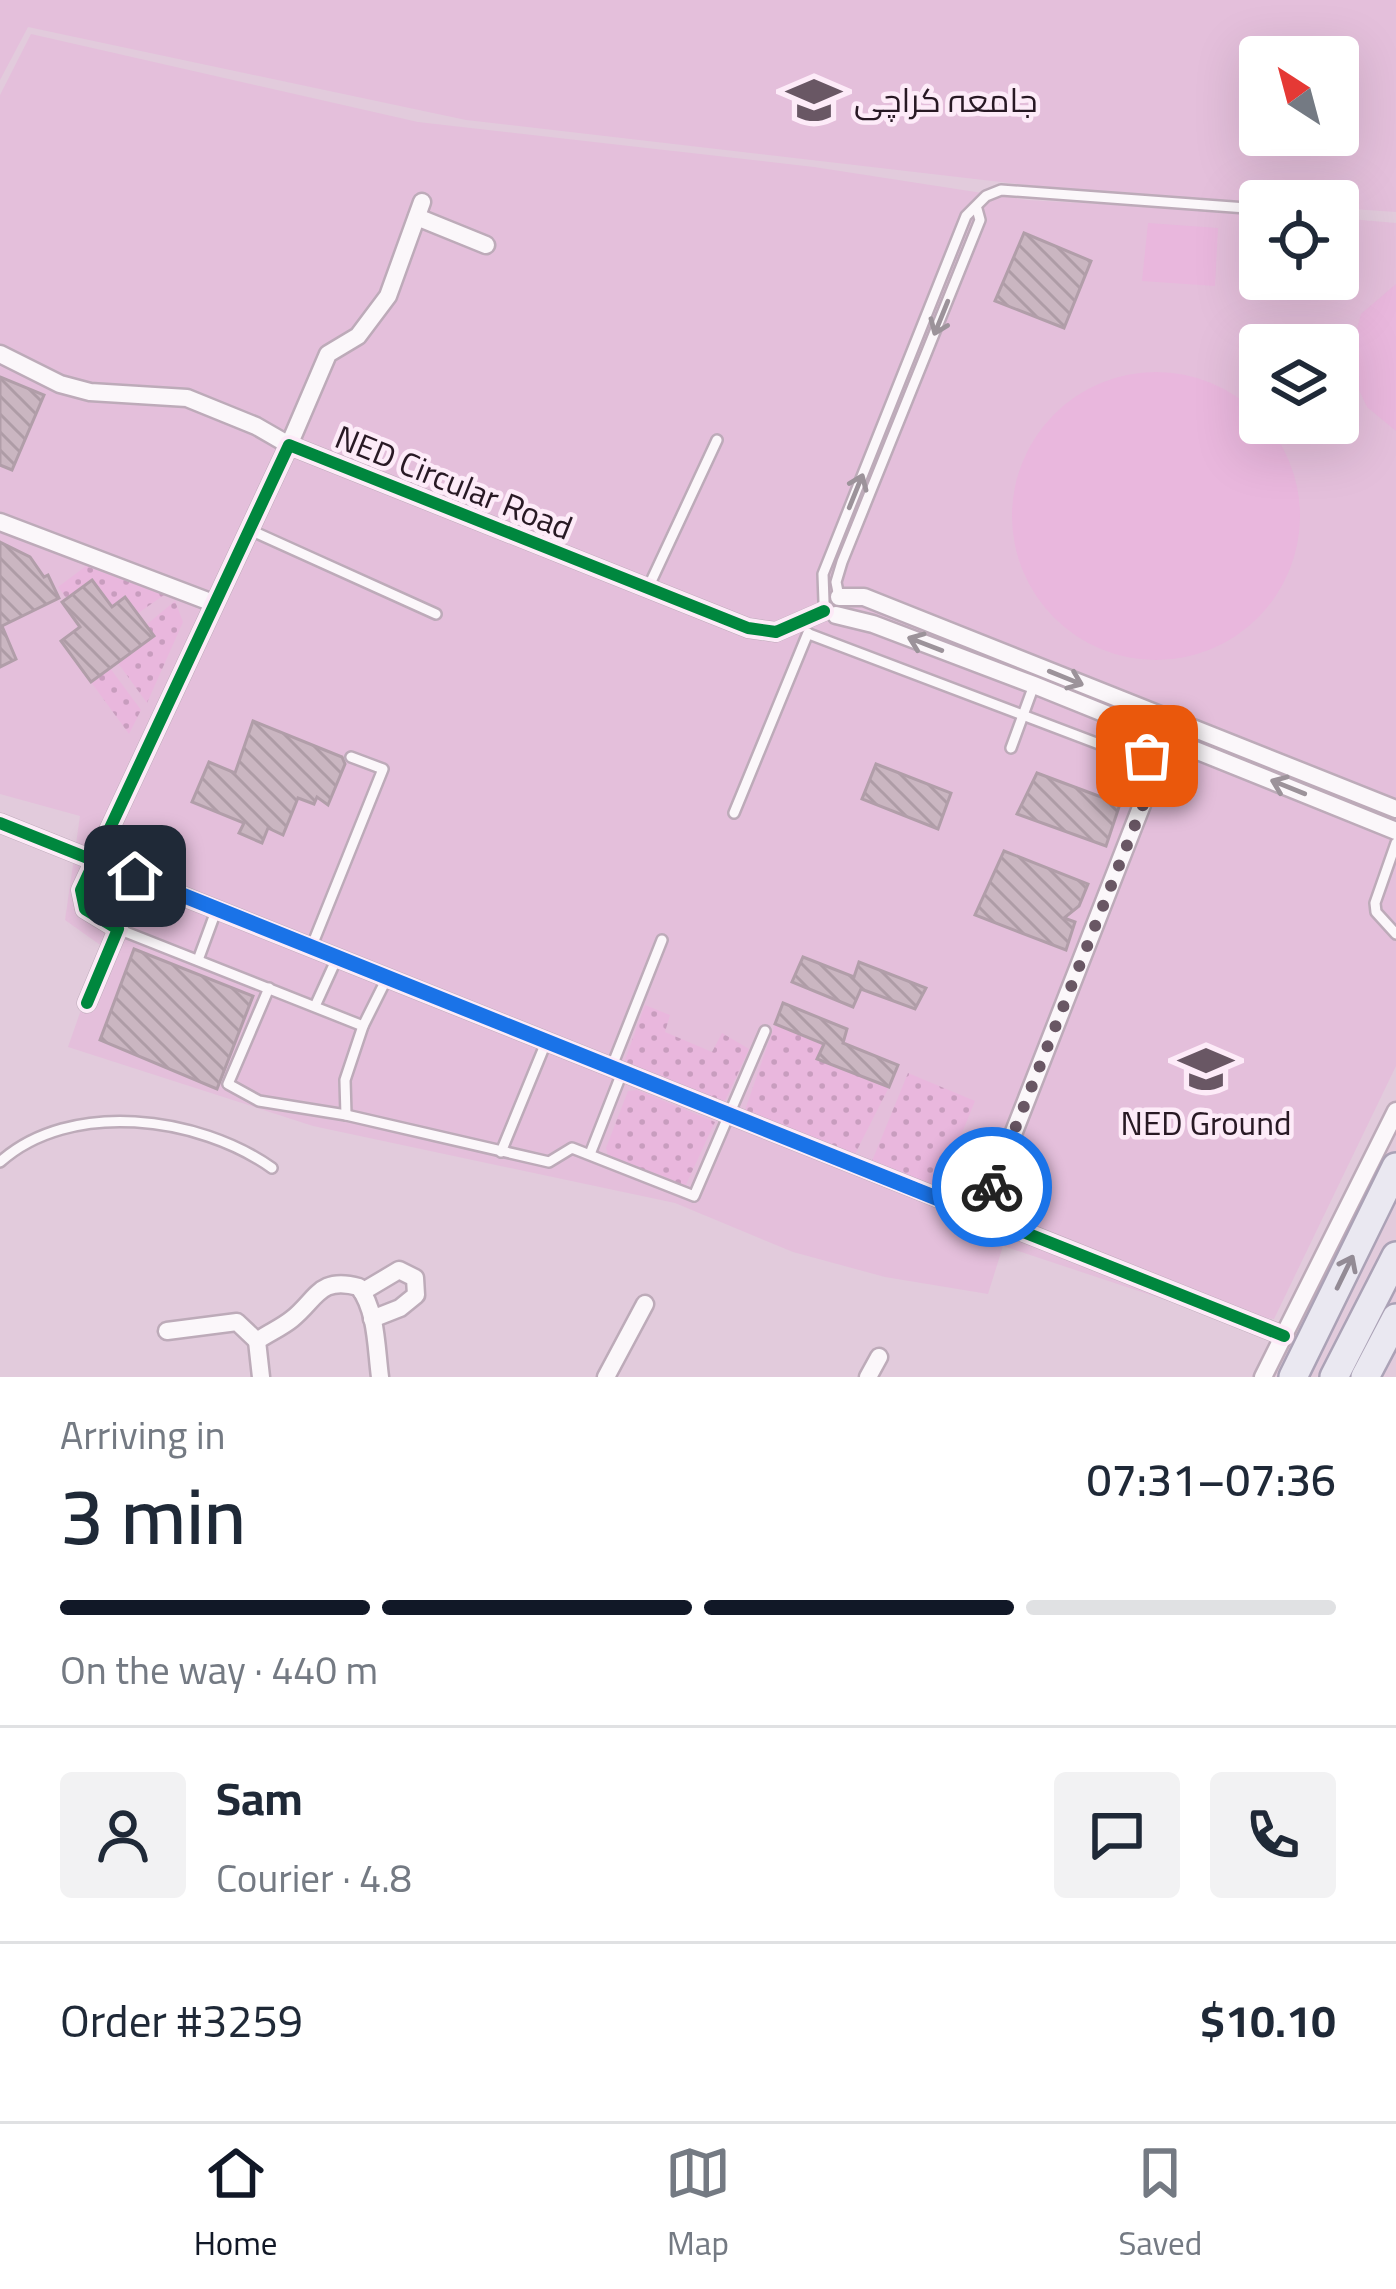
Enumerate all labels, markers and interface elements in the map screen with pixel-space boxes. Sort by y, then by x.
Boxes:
north arrow [1239,36,1359,156]
map controls [1239,36,1359,444]
place label: جامعہ کراچی [854,69,1037,131]
school or university icon: جامعہ کراچی [785,71,843,129]
button: locate [1239,180,1359,300]
one-way arrow [928,299,950,336]
button: layers [1239,324,1359,444]
street label: NED Circular Road [326,406,582,558]
one-way arrow [847,474,868,511]
one-way arrow [907,632,944,653]
one-way arrow [1046,669,1083,690]
pin [1096,705,1198,807]
icon: bag [1114,723,1180,789]
one-way arrow [1270,775,1307,796]
pin [84,825,186,927]
icon: home [102,843,168,909]
school or university icon: NED Ground [1177,1040,1235,1098]
place label: NED Ground [1121,1092,1291,1154]
courier [932,1127,1052,1247]
icon: bike [959,1154,1025,1220]
one-way arrow [1335,1255,1357,1291]
text: Arriving in [60,1398,226,1471]
text: 07:31–07:36 [1086,1437,1336,1522]
text: 3 min [60,1442,246,1589]
text: On the way · 440 m [60,1633,378,1706]
text: Sam [216,1756,303,1841]
button: person [60,1772,186,1898]
button: chat [1054,1772,1180,1898]
button: phone [1210,1772,1336,1898]
text: Courier · 4.8 [216,1841,411,1914]
text: Order #3259 [60,1978,303,2063]
text: $10.10 [1200,1978,1336,2063]
tab: Home [194,2140,278,2274]
tab: Map [665,2140,731,2274]
tab: Saved [1118,2140,1202,2274]

